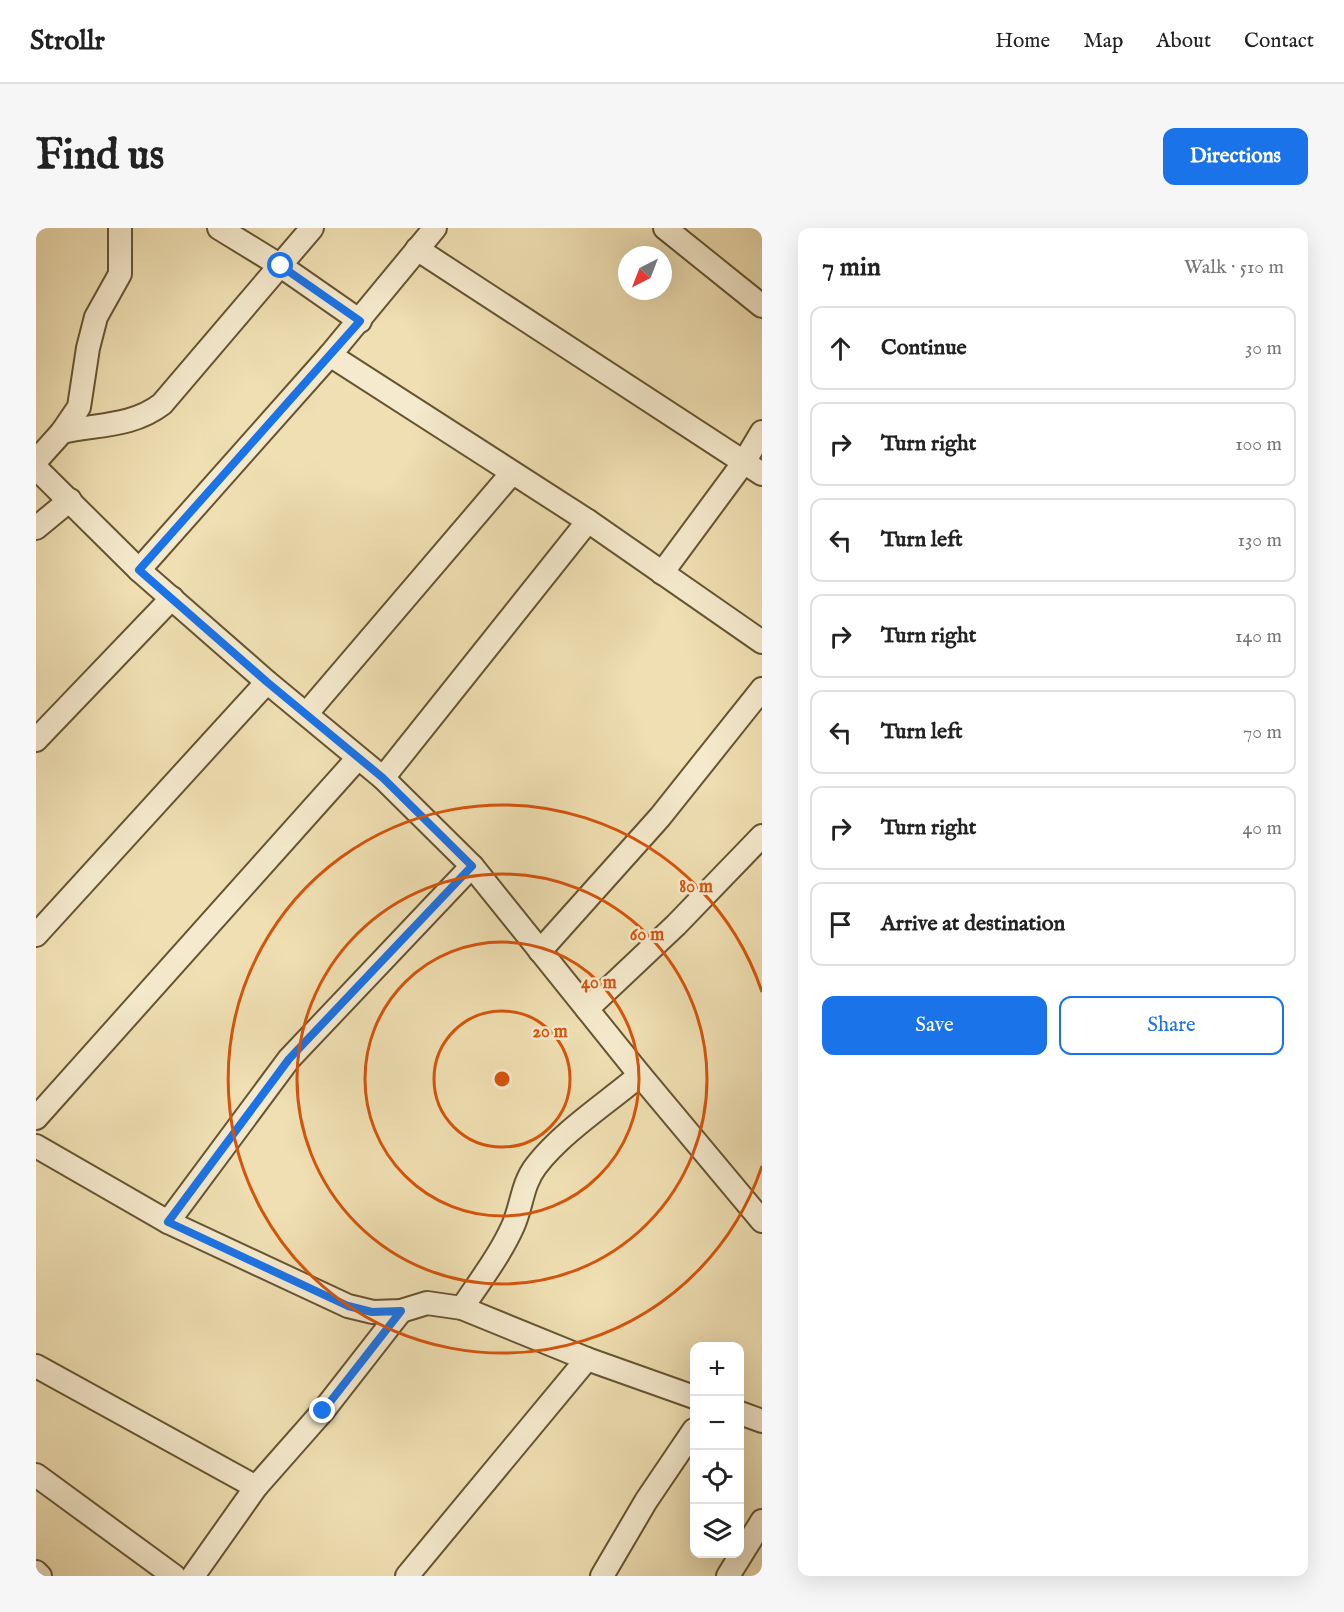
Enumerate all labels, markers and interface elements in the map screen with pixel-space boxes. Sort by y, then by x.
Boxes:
text: Strollr [30,24,105,59]
text: Home [995,28,1050,55]
text: Map [1083,28,1123,55]
text: About [1156,28,1211,55]
text: Contact [1244,28,1314,55]
button: Directions [1163,128,1308,185]
text: Find us [36,130,164,183]
north arrow [618,246,672,300]
text: 7 min [822,251,881,284]
route start [267,252,293,278]
text: Walk · 510 m [1184,255,1284,280]
icon: ahead [824,332,857,365]
text: Continue [881,334,967,362]
text: 30 m [1245,336,1282,361]
icon: right [824,428,857,461]
text: Turn right [881,430,976,458]
text: 100 m [1235,432,1282,457]
icon: left [824,524,857,557]
text: Turn left [881,526,963,554]
text: 130 m [1237,528,1282,553]
icon: right [824,620,857,653]
text: Turn right [881,622,976,650]
text: 140 m [1235,624,1282,649]
icon: left [824,716,857,749]
text: Turn left [881,718,963,746]
text: 70 m [1243,720,1282,745]
icon: right [824,812,857,845]
text: Turn right [881,814,976,842]
text: 40 m [1243,816,1282,841]
text: 80 m [679,876,713,899]
icon: arrive [824,908,857,941]
text: Arrive at destination [881,910,1065,938]
text: 60 m [630,924,664,947]
text: 40 m [581,972,617,995]
button: Save [822,996,1047,1055]
button: Share [1059,996,1284,1055]
text: 20 m [532,1021,568,1044]
centre of rings [492,1069,512,1089]
map controls [690,1342,744,1558]
button: + [690,1342,744,1396]
button: − [690,1396,744,1450]
route end [309,1397,335,1423]
button: locate [690,1450,744,1504]
button: layers [690,1504,744,1558]

